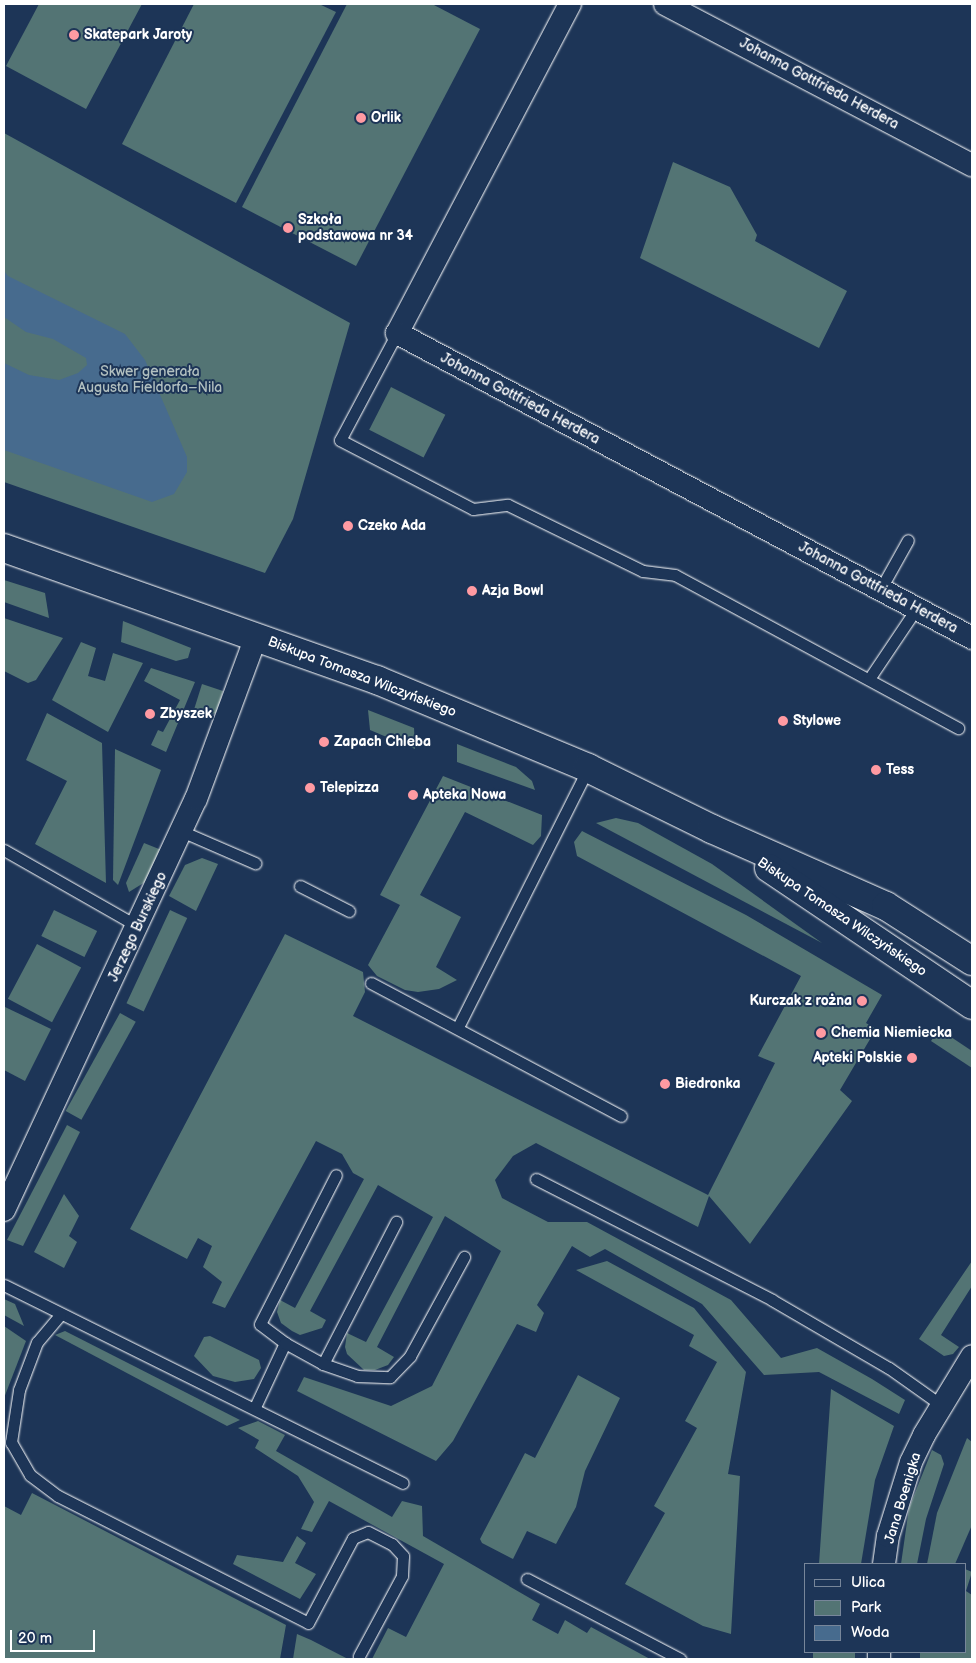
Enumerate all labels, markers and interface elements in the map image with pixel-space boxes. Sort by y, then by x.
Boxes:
place label: Skatepark Jaroty [84,27,192,43]
marker: Skatepark Jaroty [68,29,80,41]
street label: Johanna Gottfrieda Herdera [736,35,902,133]
place label: Orlik [371,110,401,126]
marker: Orlik [355,112,367,124]
place label: Szkoła podstawowa nr 34 [298,212,413,244]
marker: Szkoła podstawowa nr 34 [282,222,294,234]
street label: Johanna Gottfrieda Herdera [437,350,603,448]
park label: Skwer generała Augusta Fieldorfa–Nila [78,364,222,397]
place label: Czeko Ada [358,518,426,534]
marker: Czeko Ada [342,520,354,532]
street label: Johanna Gottfrieda Herdera [795,539,961,637]
place label: Azja Bowl [482,583,544,599]
marker: Azja Bowl [466,585,478,597]
street label: Biskupa Tomasza Wilczyńskiego [265,633,459,721]
place label: Zbyszek [160,706,212,722]
marker: Zbyszek [144,708,156,720]
place label: Stylowe [793,713,841,729]
marker: Stylowe [777,715,789,727]
place label: Zapach Chleba [334,734,431,750]
marker: Zapach Chleba [318,736,330,748]
place label: Tess [886,762,914,778]
marker: Tess [870,764,882,776]
place label: Telepizza [320,780,379,796]
marker: Telepizza [304,782,316,794]
place label: Apteka Nowa [423,787,506,803]
marker: Apteka Nowa [407,789,419,801]
street label: Biskupa Tomasza Wilczyńskiego [754,854,930,980]
street label: Jerzego Burskiego [105,869,171,985]
place label: Kurczak z rożna [750,993,852,1009]
marker: Kurczak z rożna [856,995,868,1007]
place label: Chemia Niemiecka [831,1025,952,1041]
marker: Chemia Niemiecka [815,1027,827,1039]
place label: Apteki Polskie [813,1050,902,1066]
marker: Apteki Polskie [906,1052,918,1064]
place label: Biedronka [675,1076,741,1092]
marker: Biedronka [659,1078,671,1090]
street label: Jana Boenigka [881,1451,925,1545]
legend [804,1563,966,1653]
text: Ulica [851,1573,885,1592]
text: Park [851,1598,881,1617]
scale bar [12,1620,98,1652]
text: Woda [851,1623,889,1642]
text: 20 m [18,1629,52,1648]

